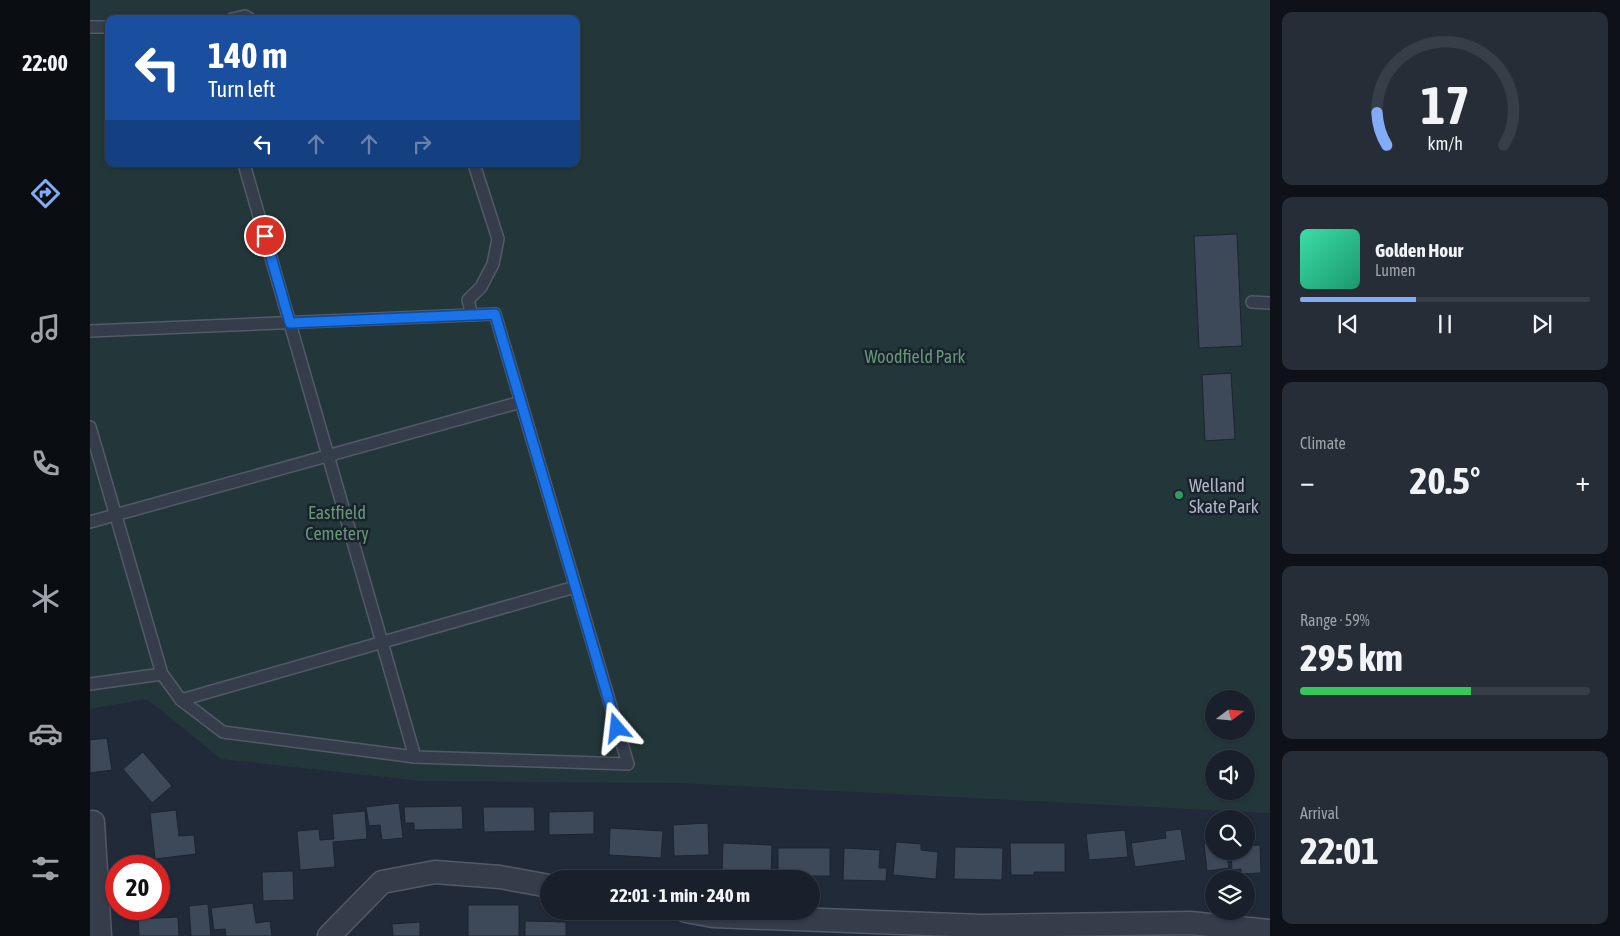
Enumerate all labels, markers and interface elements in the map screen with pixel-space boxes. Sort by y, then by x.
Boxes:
icon: left [125,35,190,100]
text: 140 m [208,35,287,75]
text: 22:00 [22,50,68,76]
text: 17 [1421,75,1469,135]
text: Turn left [208,76,275,102]
icon: left [249,130,277,158]
icon: ahead [302,130,330,158]
icon: ahead [355,130,383,158]
icon: right [408,130,436,158]
text: km/h [1427,133,1463,154]
icon: directions [28,176,63,211]
pin [244,215,286,257]
icon: arrive [251,222,279,250]
text: Golden Hour [1375,239,1463,261]
text: Lumen [1375,261,1415,279]
icon: previous [1334,310,1362,338]
icon: pause [1431,310,1459,338]
icon: next [1528,310,1556,338]
icon: music [28,311,63,346]
park label: Woodfield Park [865,346,966,367]
text: Climate [1300,434,1346,452]
icon: phone [28,446,63,481]
text: 20.5° [1410,459,1480,502]
text: − [1300,465,1315,497]
text: + [1575,465,1590,497]
place label: Welland Skate Park [1189,475,1259,517]
marker: Welland Skate Park [1173,489,1185,501]
park label: Eastfield Cemetery [305,502,369,544]
icon: climate [28,581,63,616]
text: Range · 59% [1300,611,1370,629]
text: 295 km [1300,636,1403,679]
north arrow [1205,690,1255,740]
map controls [1205,690,1255,920]
position arrow [590,701,642,753]
icon: car [28,716,63,751]
button: sound [1205,750,1255,800]
text: Arrival [1300,804,1339,822]
button: search [1205,810,1255,860]
text: 22:01 [1300,829,1379,872]
icon: filters [28,851,63,886]
speed limit sign: 20 [105,855,170,920]
button: layers [1205,870,1255,920]
text: 22:01 · 1 min · 240 m [610,884,750,906]

